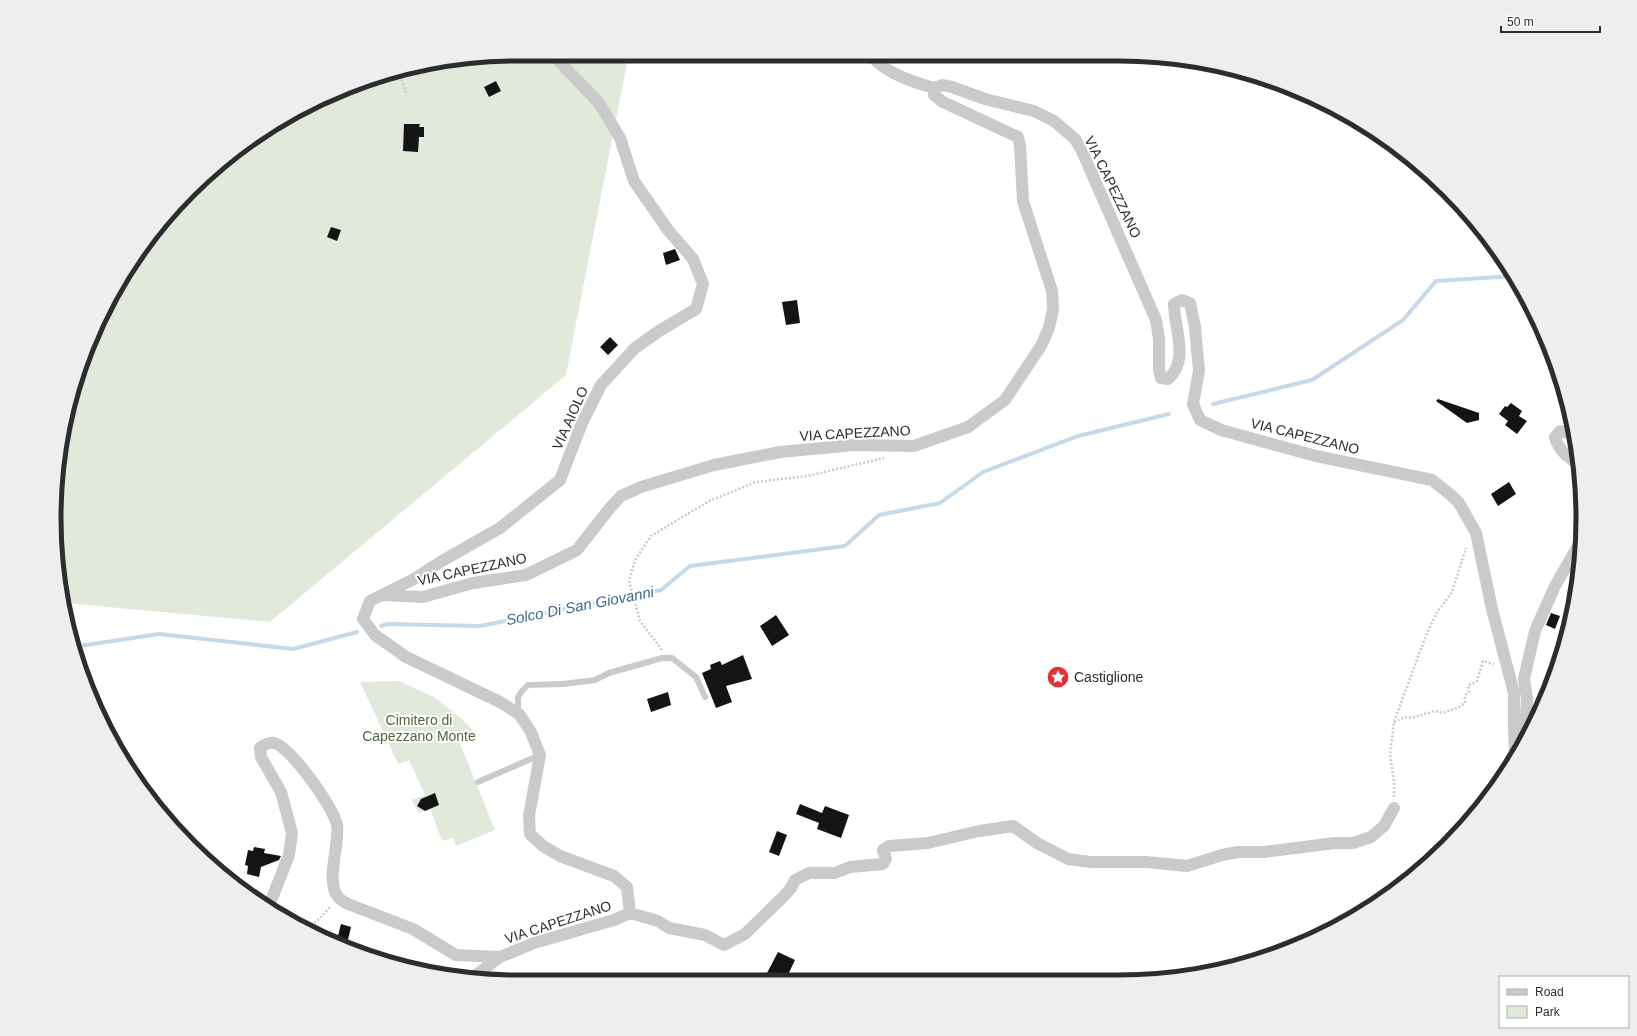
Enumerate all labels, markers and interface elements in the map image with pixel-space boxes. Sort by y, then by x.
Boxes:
scale bar [1501,8,1600,34]
text: 50 m [1507,15,1534,29]
street label: VIA CAPEZZANO [1081,133,1145,241]
street label: VIA AIOLO [549,384,591,452]
street label: VIA CAPEZZANO [1249,415,1361,457]
street label: VIA CAPEZZANO [799,422,911,444]
street label: VIA CAPEZZANO [416,550,528,588]
water label: Solco Di San Giovanni [505,583,656,628]
place icon: Castiglione [1045,664,1071,690]
place label: Castiglione [1074,669,1143,685]
park label: Cimitero di Capezzano Monte [362,712,476,744]
street label: VIA CAPEZZANO [503,897,613,947]
legend [1499,976,1629,1028]
text: Road [1535,985,1564,999]
text: Park [1535,1005,1561,1019]

